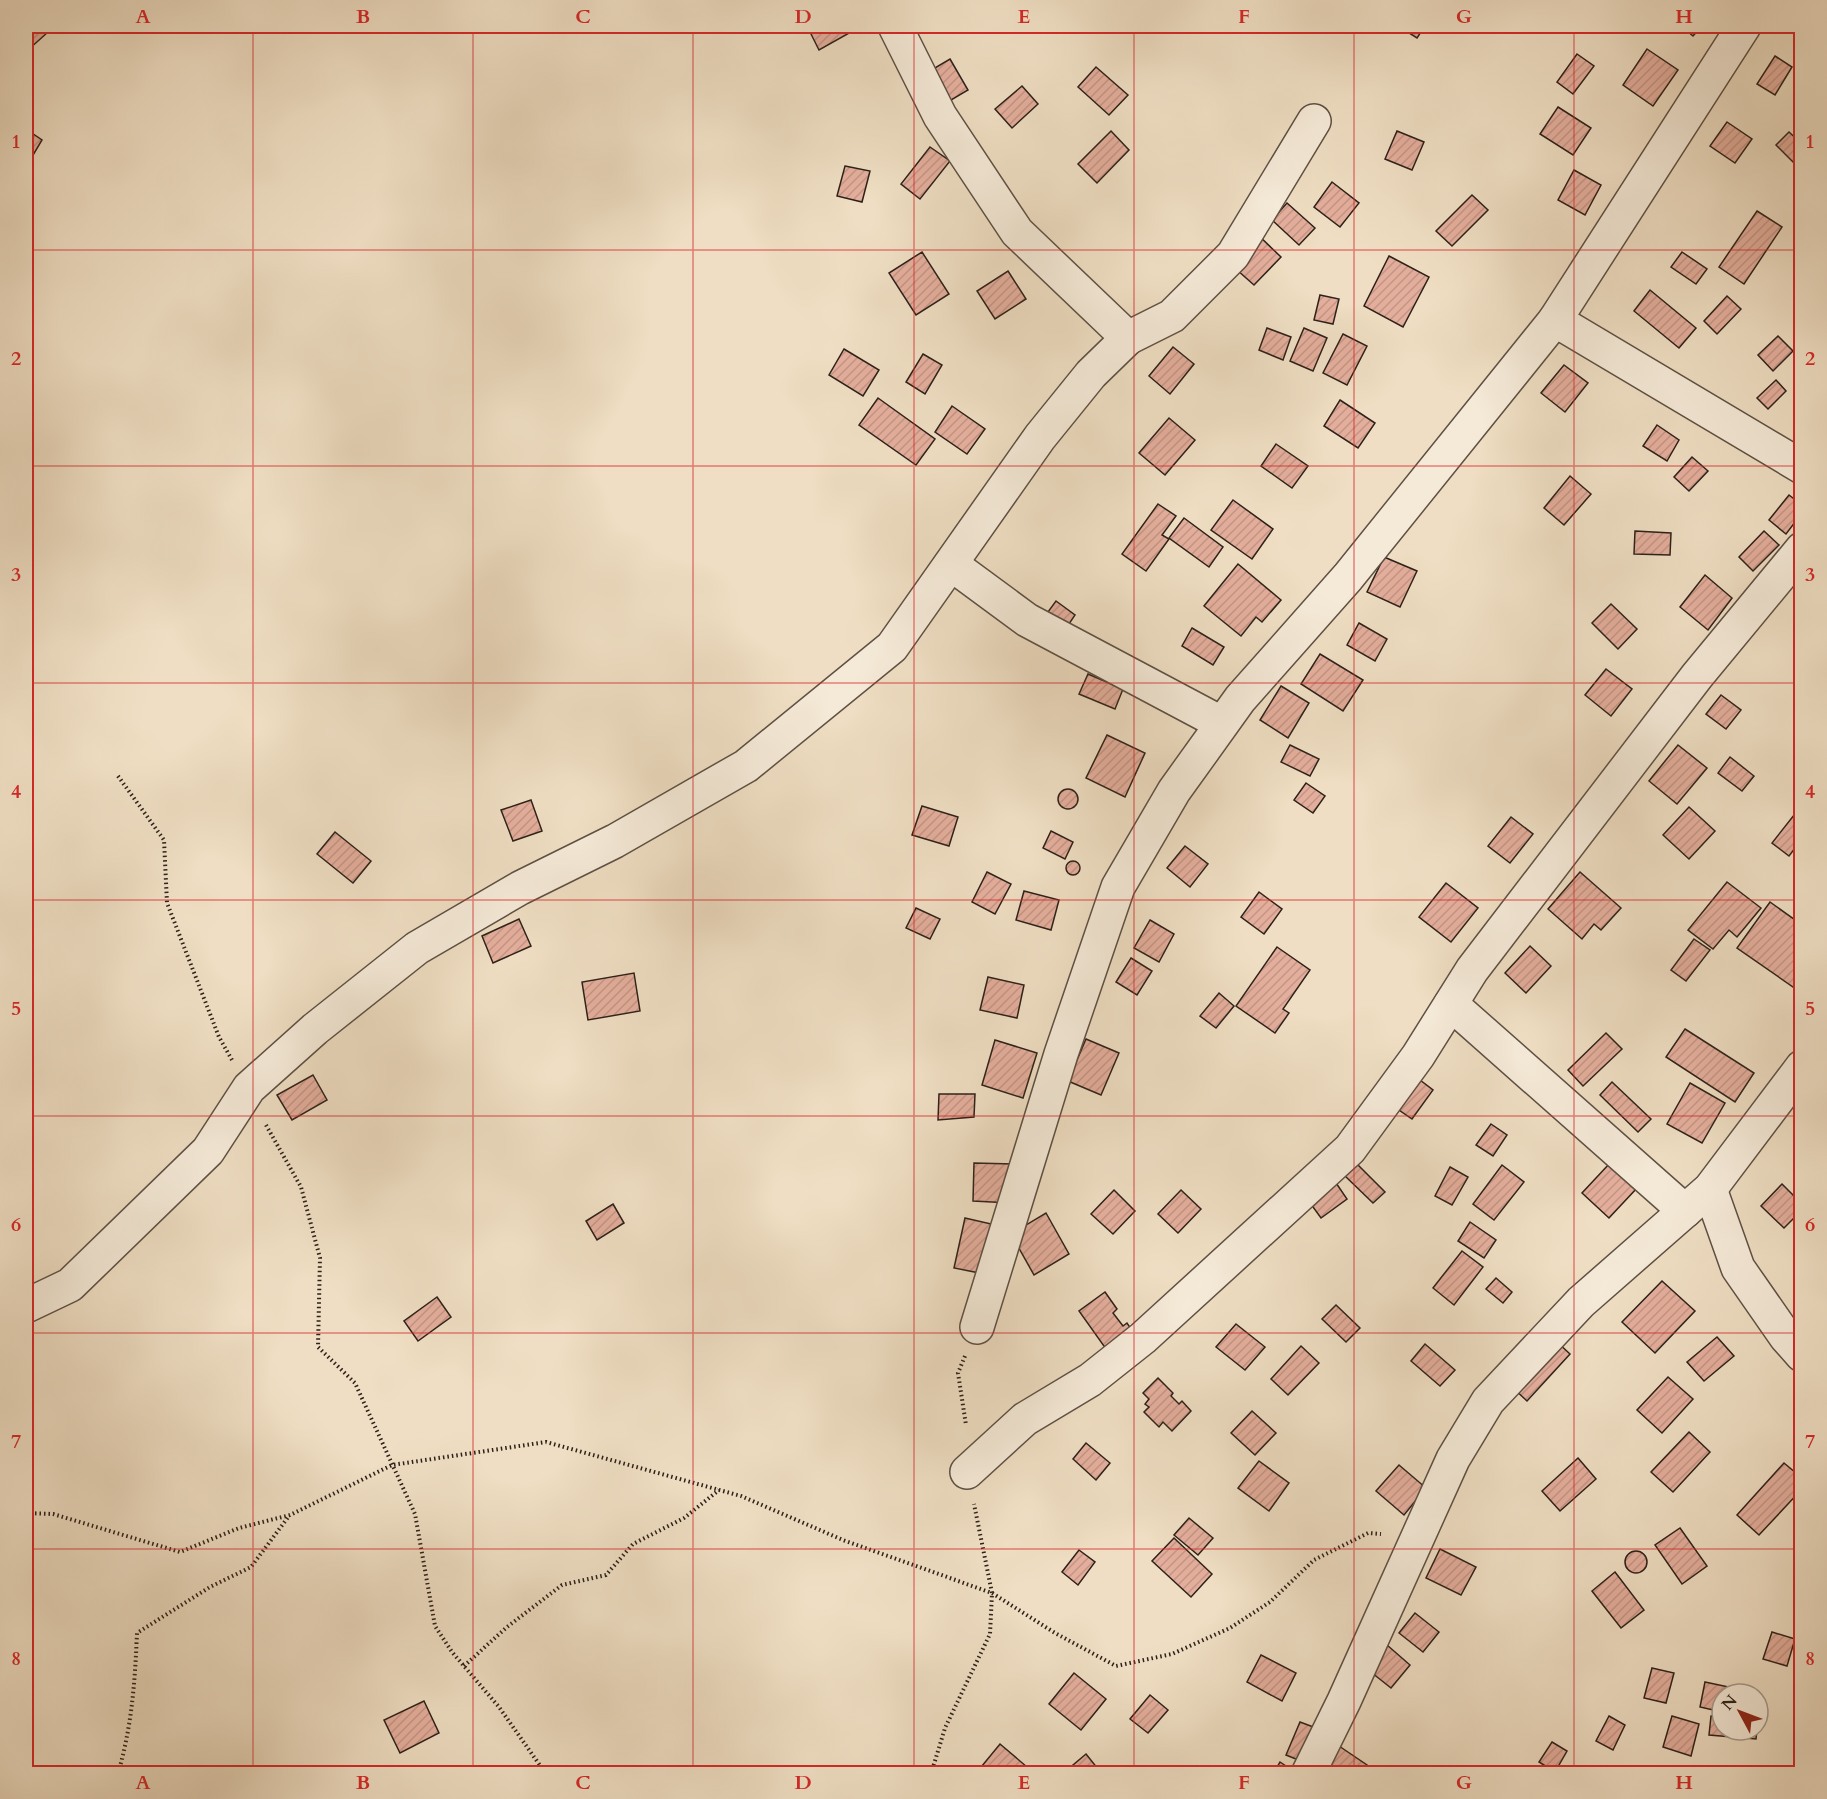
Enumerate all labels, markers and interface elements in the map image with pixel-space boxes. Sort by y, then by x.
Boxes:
text: A [135,3,151,30]
text: B [356,3,370,30]
text: C [575,3,591,30]
text: D [794,3,812,30]
text: E [1018,3,1030,30]
text: F [1238,3,1250,30]
text: G [1456,3,1472,30]
text: H [1675,3,1693,30]
text: 1 [11,128,21,155]
text: 1 [1805,128,1815,155]
text: 2 [11,345,21,372]
text: 2 [1805,345,1815,372]
text: 3 [11,561,21,588]
text: 3 [1805,561,1815,588]
text: 4 [11,778,21,805]
text: 4 [1805,778,1815,805]
text: 5 [11,995,21,1022]
text: 5 [1805,995,1815,1022]
text: 6 [11,1211,21,1238]
text: 6 [1805,1211,1815,1238]
text: 7 [11,1428,21,1455]
text: 7 [1805,1428,1815,1455]
text: 8 [11,1645,21,1672]
text: 8 [1805,1645,1815,1672]
north arrow [1710,1682,1770,1742]
text: N [1717,1690,1742,1715]
text: A [135,1769,151,1796]
text: B [356,1769,370,1796]
text: C [575,1769,591,1796]
text: D [794,1769,812,1796]
text: E [1018,1769,1030,1796]
text: F [1238,1769,1250,1796]
text: G [1456,1769,1472,1796]
text: H [1675,1769,1693,1796]

